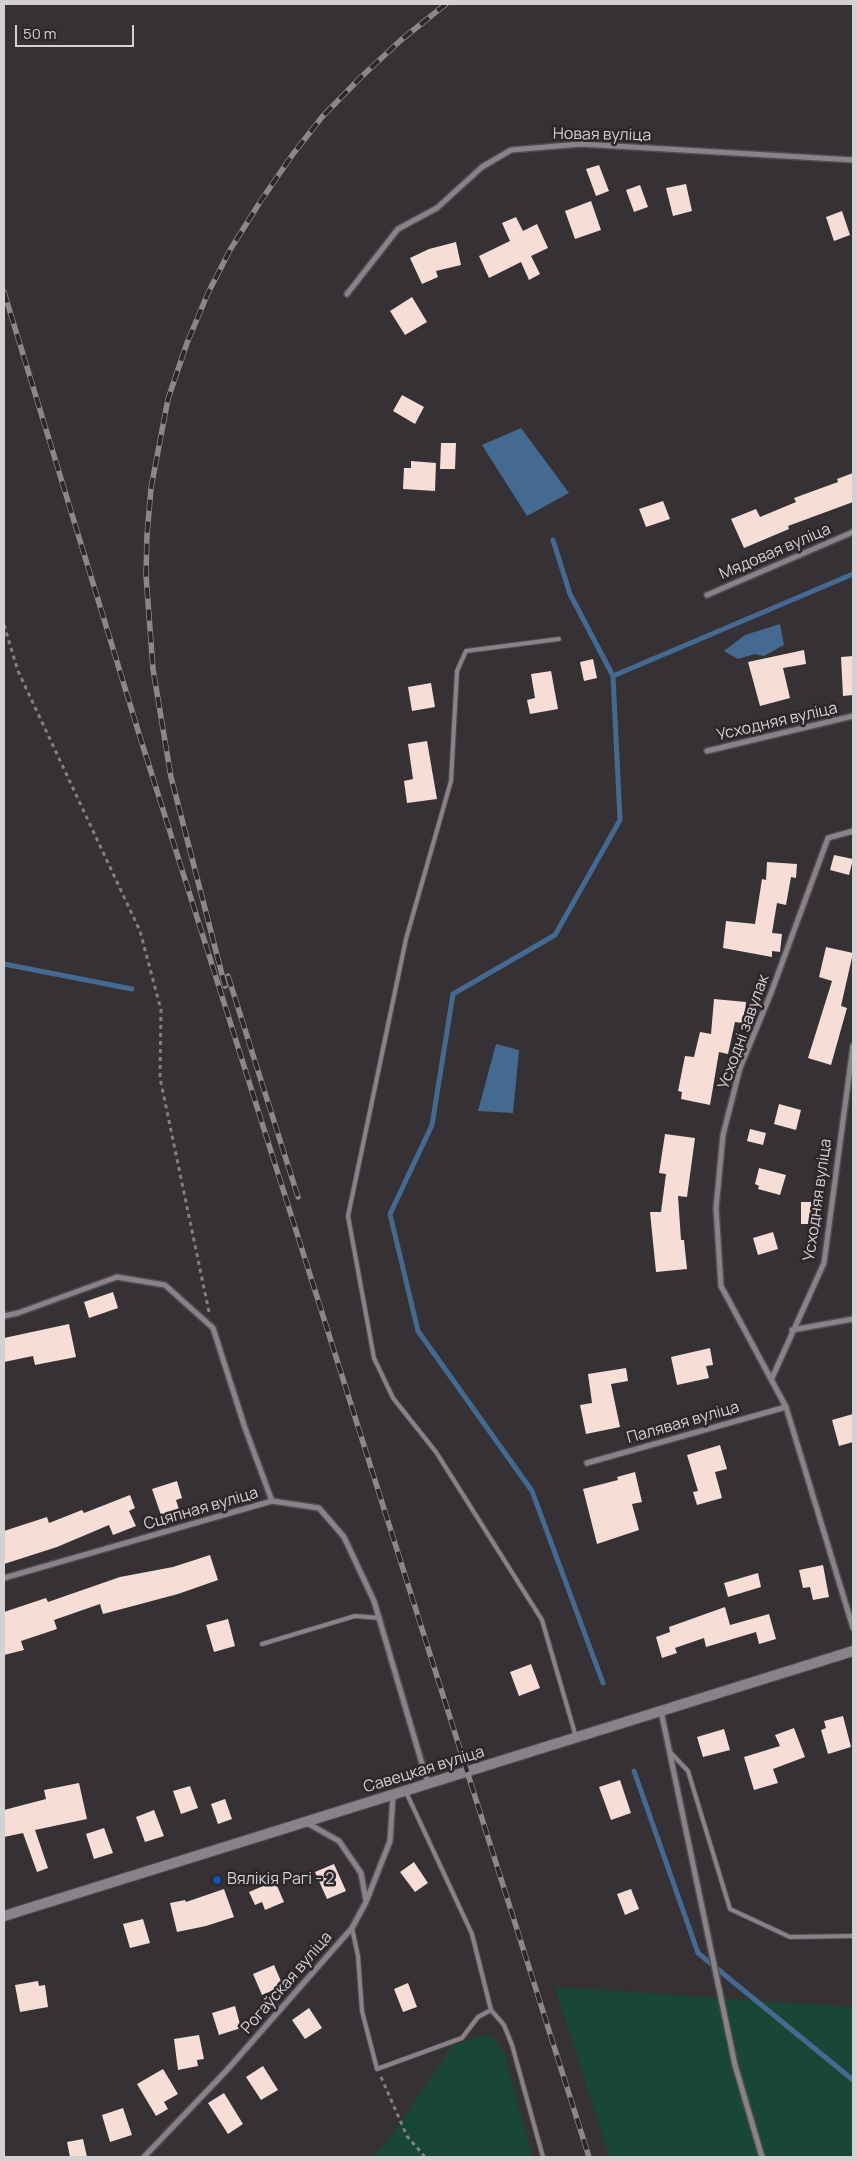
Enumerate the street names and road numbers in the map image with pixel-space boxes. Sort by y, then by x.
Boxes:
street label: Новая вуліца [553,125,651,145]
street label: Мядовая вуліца [716,520,834,584]
street label: Усходняя вуліца [715,699,839,745]
street label: Усходні завулак [714,972,774,1092]
street label: Усходняя вуліца [800,1138,836,1262]
street label: Палявая вуліца [625,1398,741,1448]
street label: Сцяпная вуліца [142,1484,260,1534]
street label: Савецкая вуліца [361,1742,487,1798]
street label: Рогаўская вуліца [237,1928,337,2038]

